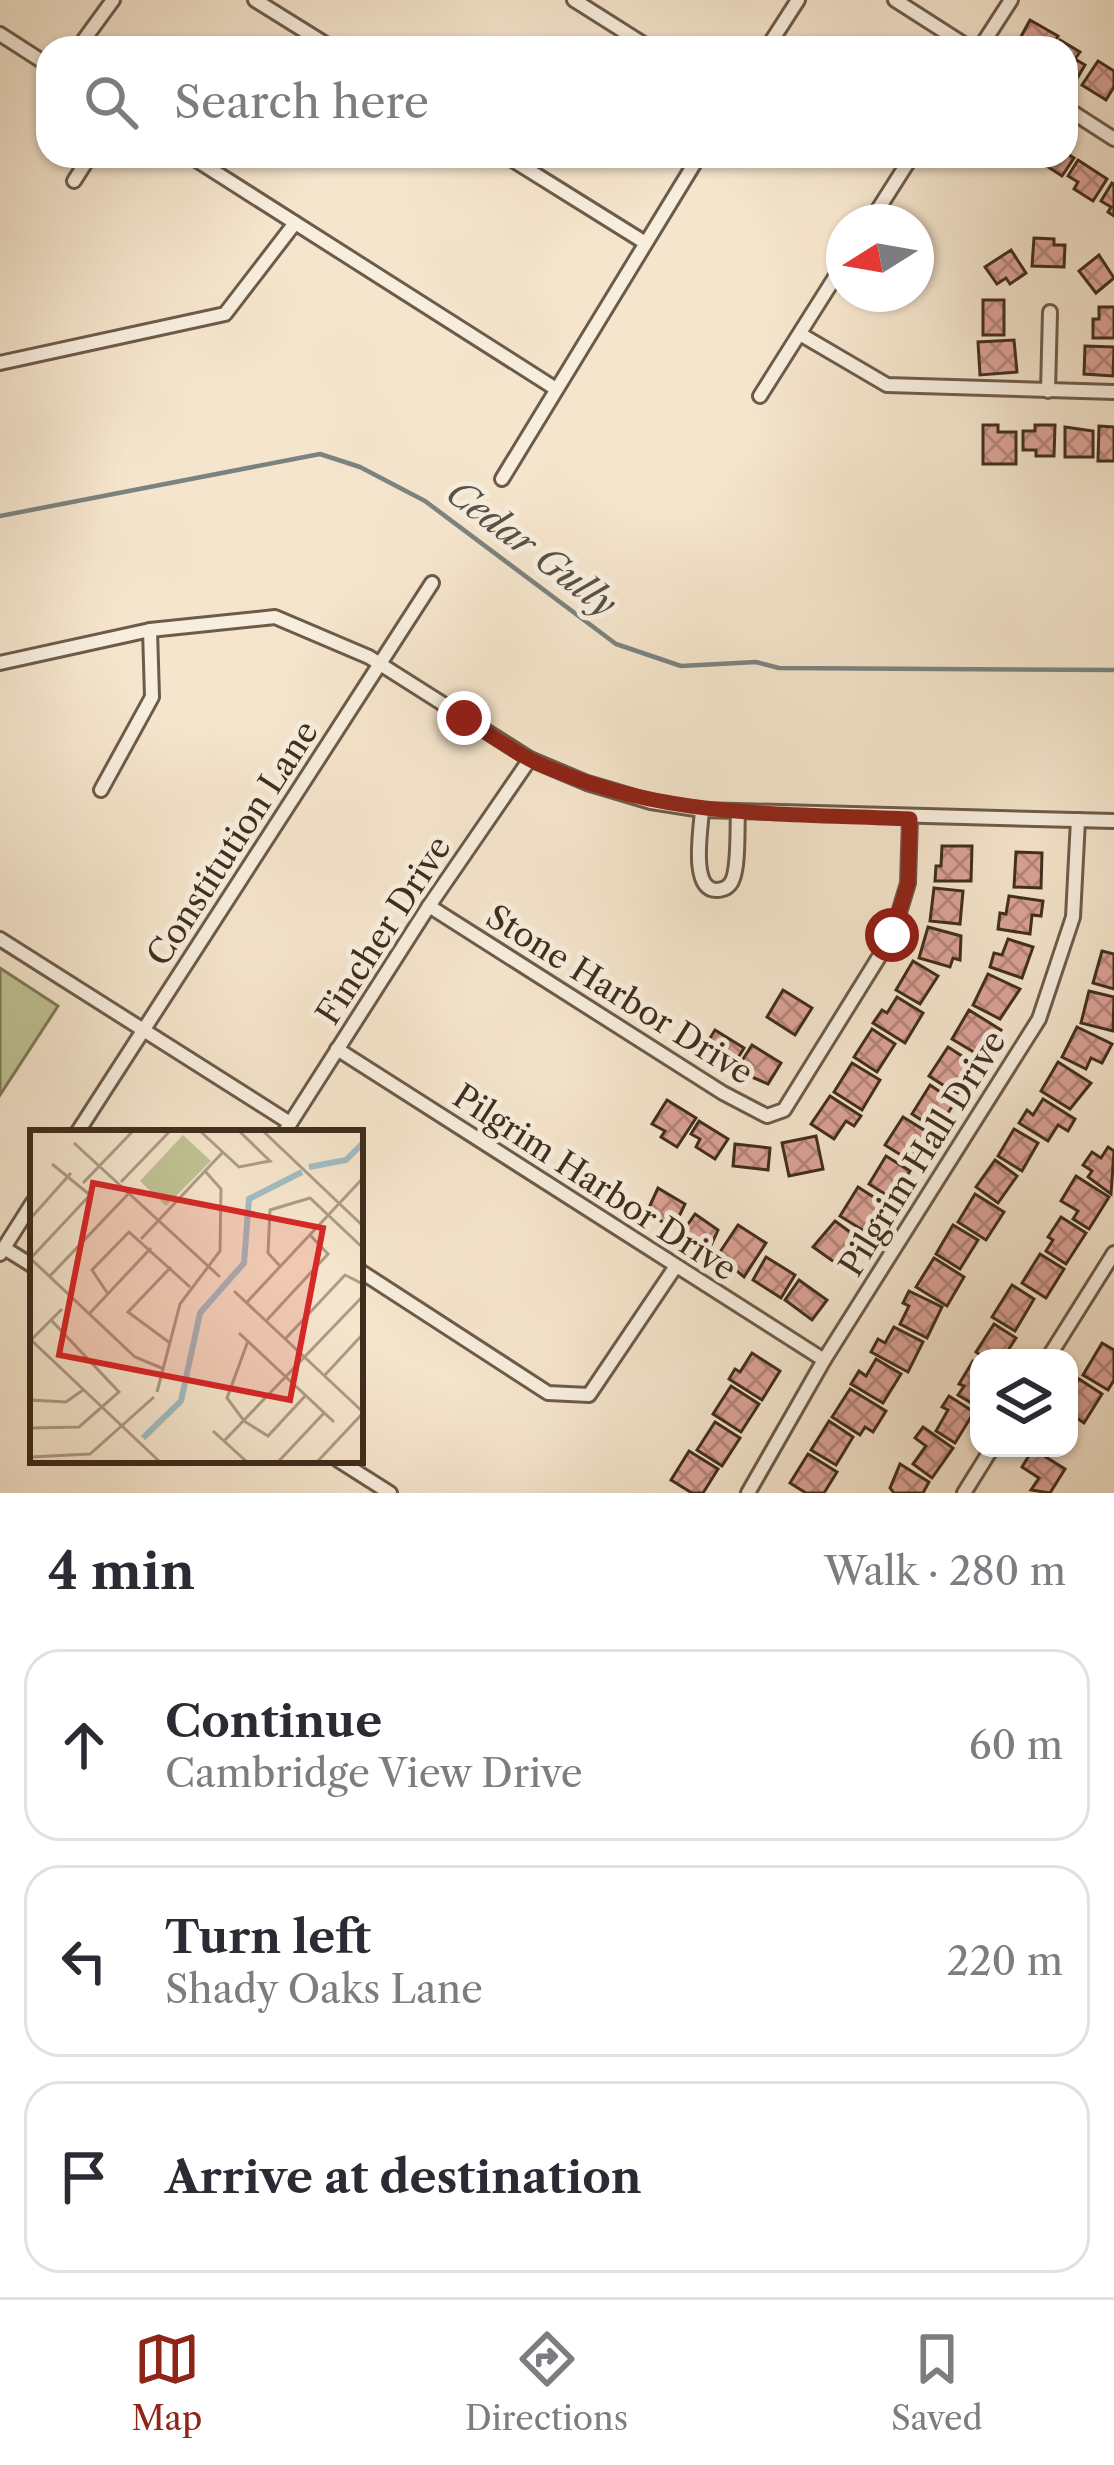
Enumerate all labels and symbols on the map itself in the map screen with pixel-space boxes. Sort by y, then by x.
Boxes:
north arrow [826,204,934,312]
water label: Cedar Gully [439,470,625,626]
route end [437,691,491,745]
street label: Constitution Lane [138,713,327,973]
street label: Fincher Drive [307,828,460,1032]
street label: Stone Harbor Drive [479,896,761,1093]
route start [865,908,919,962]
street label: Pilgrim Hall Drive [830,1023,1015,1284]
street label: Pilgrim Harbor Drive [445,1075,744,1289]
inset map [30,1130,363,1463]

